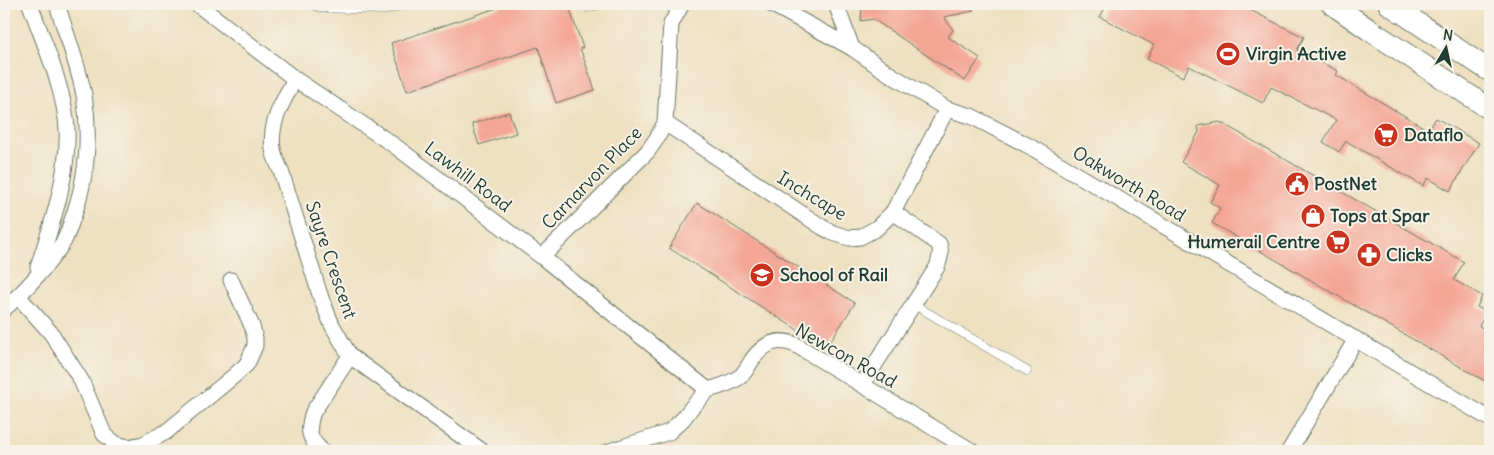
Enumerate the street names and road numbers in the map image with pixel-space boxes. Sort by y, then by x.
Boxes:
street label: Carnarvon Place [537,121,647,234]
street label: Lawhill Road [420,136,517,217]
street label: Oakworth Road [1068,141,1190,227]
street label: Inchcape [773,166,851,225]
street label: Sayre Crescent [301,198,362,322]
street label: Newcon Road [792,318,901,393]

